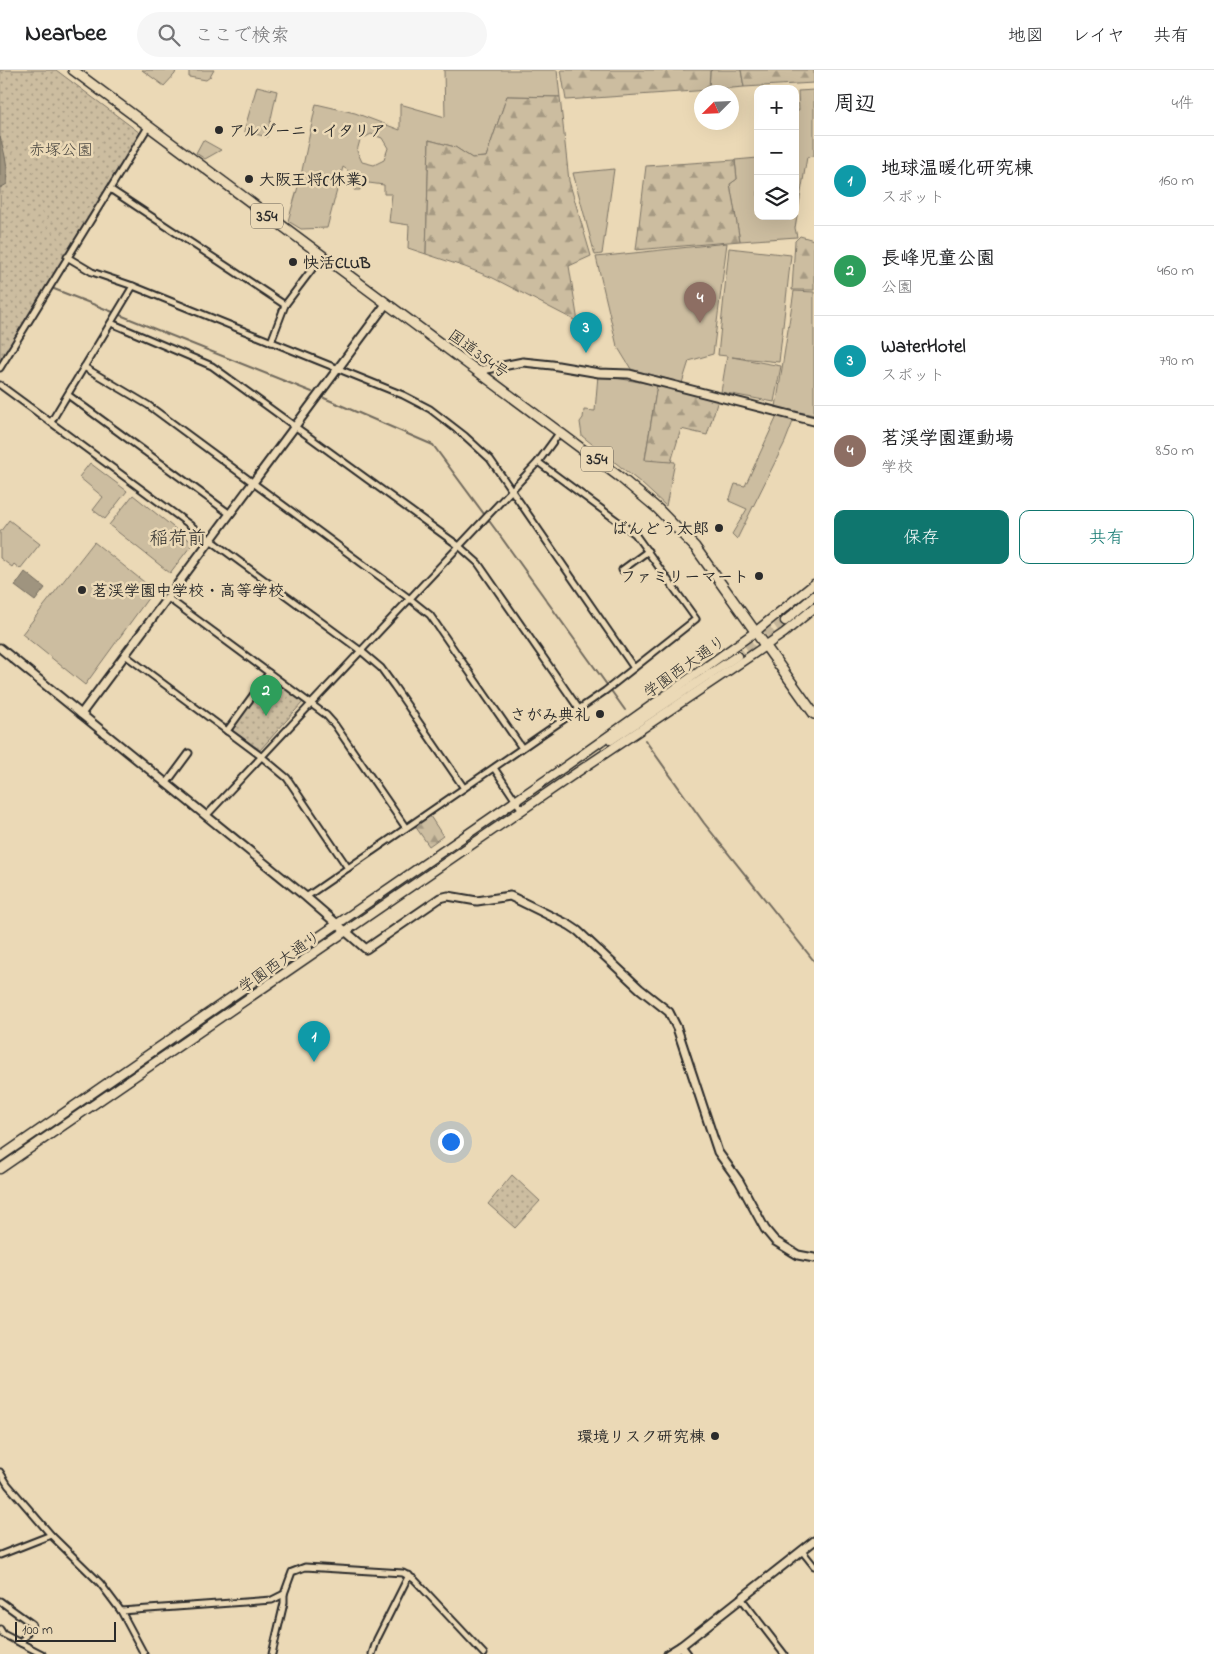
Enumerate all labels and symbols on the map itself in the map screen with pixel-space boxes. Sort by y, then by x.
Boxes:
north arrow [694,85,739,130]
place label: アルゾーニ・イタリア [229,120,386,144]
marker: アルゾーニ・イタリア [213,124,225,136]
park label: 赤塚公園 [29,139,93,163]
place label: 大阪王将(休業) [259,169,367,193]
marker: 大阪王将(休業) [243,173,255,185]
road number: 354 [251,204,283,228]
place label: 快活CLUB [303,252,371,276]
marker: 快活CLUB [287,256,299,268]
pin: 4 [684,282,716,323]
pin: 3 [570,312,602,353]
street label: 国道354号 [442,324,513,385]
road number: 354 [581,446,613,472]
place label: ばんどう太郎 [612,518,709,542]
marker: ばんどう太郎 [713,522,725,534]
district label: 稲荷前 [149,526,207,553]
place label: ファミリーマート [620,566,749,590]
marker: ファミリーマート [753,570,765,582]
place label: 茗渓学園中学校・高等学校 [92,580,284,604]
marker: 茗渓学園中学校・高等学校 [76,584,88,596]
street label: 学園西大通り [639,630,731,705]
pin: 2 [250,675,282,716]
place label: さがみ典礼 [510,704,590,728]
marker: さがみ典礼 [594,708,606,720]
street label: 学園西大通り [234,925,326,1000]
pin: 1 [298,1021,330,1062]
your location [438,1129,464,1155]
place label: 環境リスク研究棟 [577,1426,706,1450]
marker: 環境リスク研究棟 [709,1430,721,1442]
scale bar [15,1619,116,1642]

